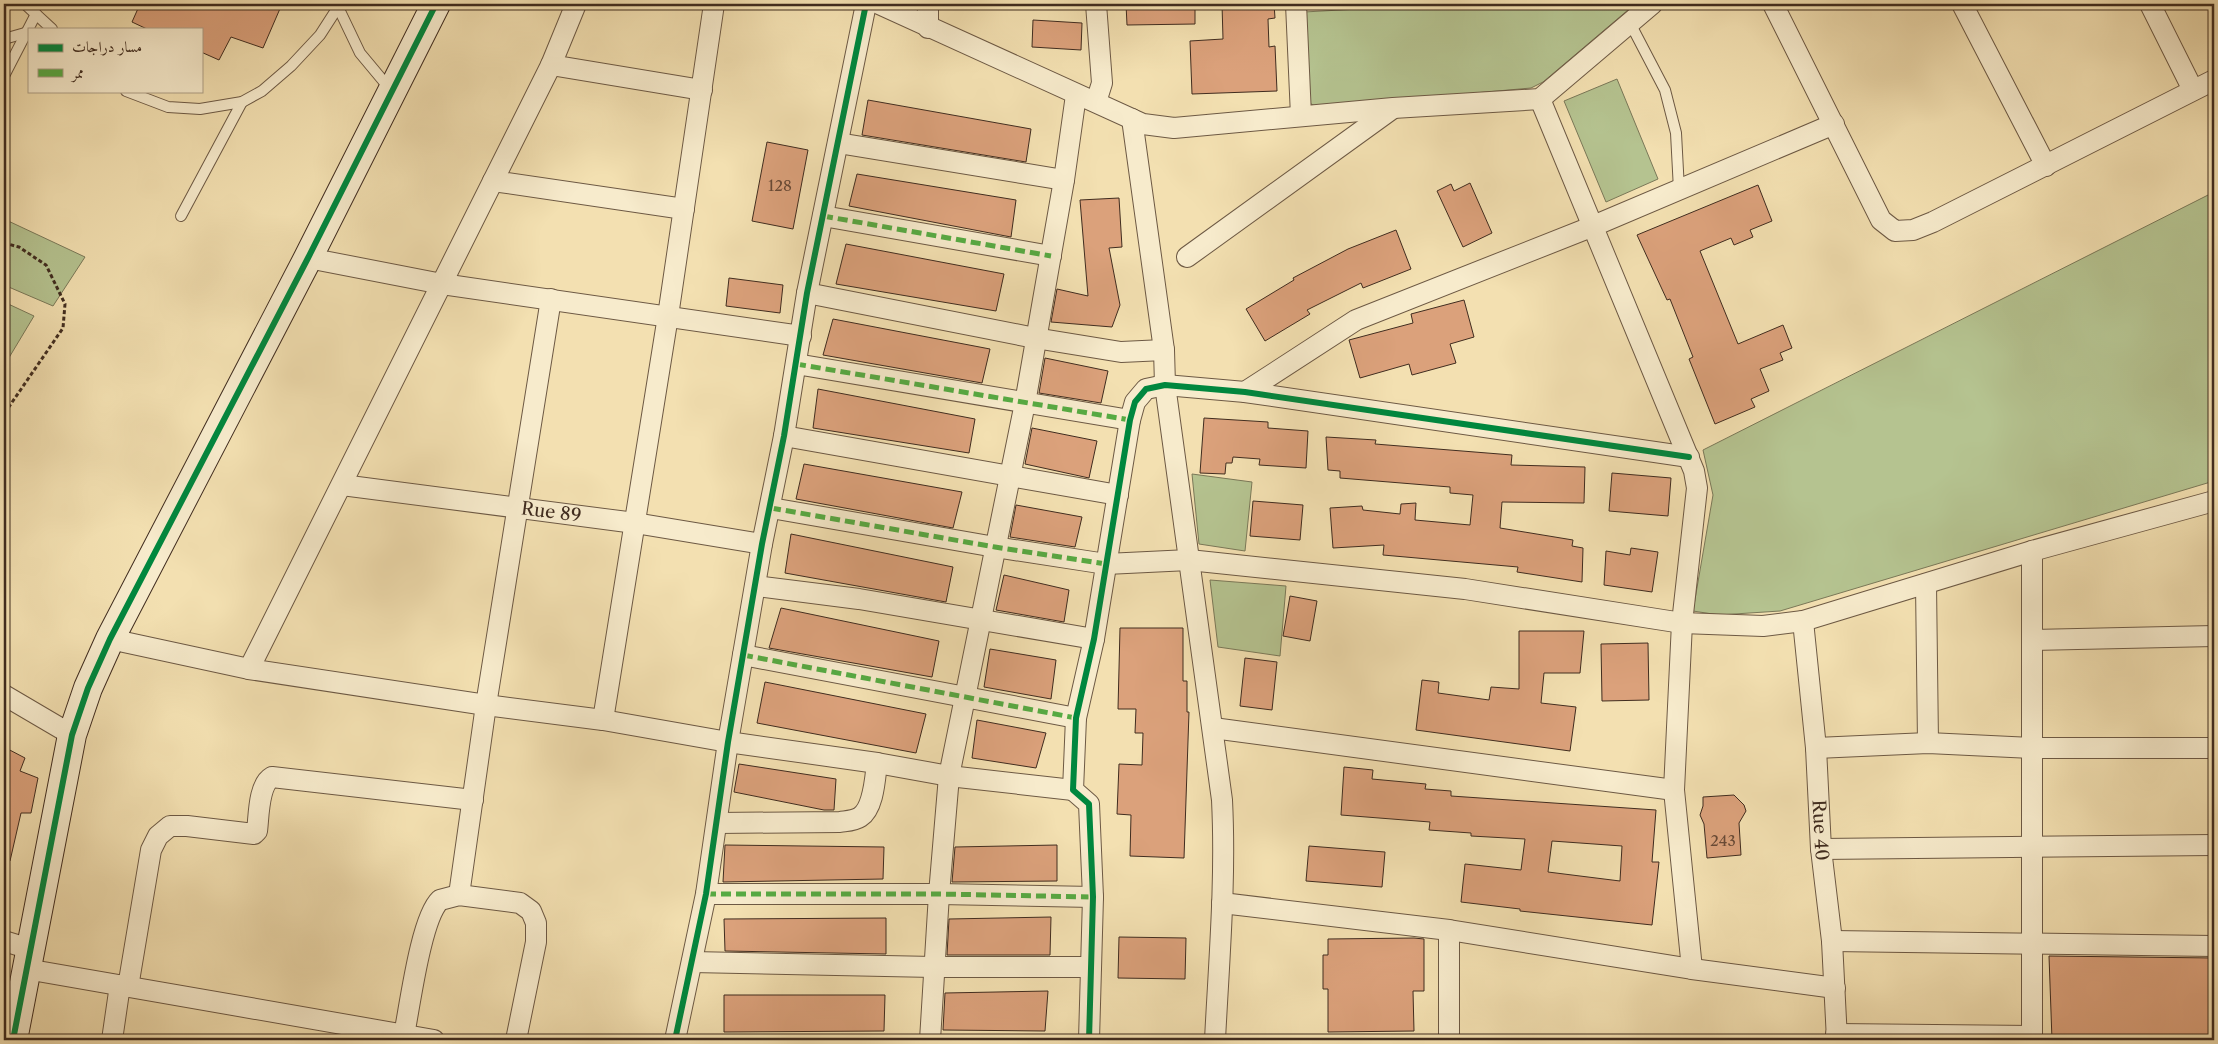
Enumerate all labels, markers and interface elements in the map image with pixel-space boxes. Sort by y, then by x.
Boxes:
legend [28,28,202,92]
text: مسار دراجات [72,37,142,56]
text: ممر [70,63,84,83]
house number: 128 [768,176,792,195]
street label: Rue 89 [520,497,583,527]
street label: Rue 40 [1808,799,1833,862]
house number: 243 [1710,831,1736,850]

